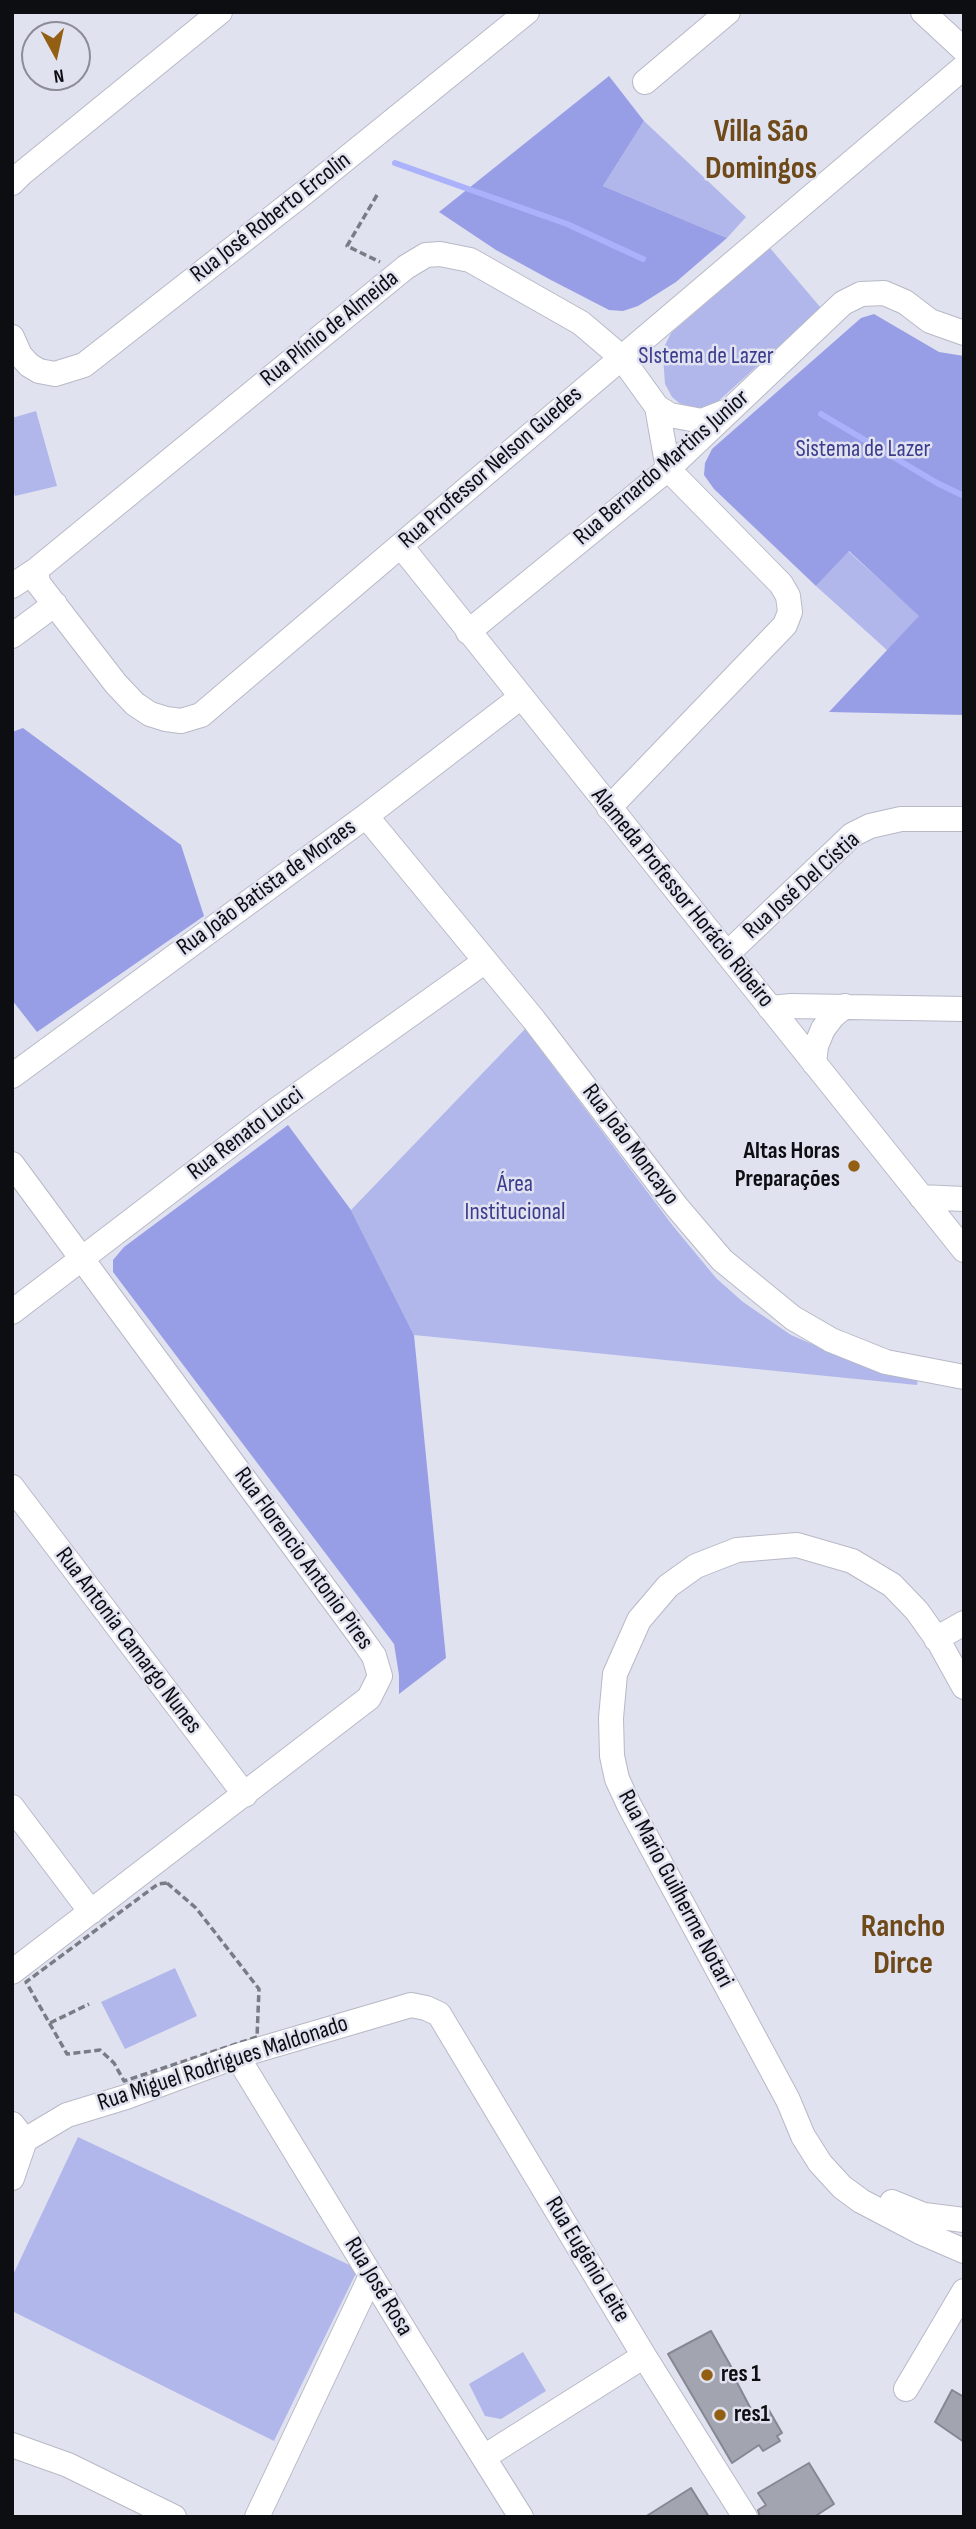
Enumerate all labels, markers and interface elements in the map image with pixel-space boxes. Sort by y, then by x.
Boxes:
north arrow [21,21,91,91]
text: N [52,63,65,87]
district label: Villa São Domingos [705,114,817,189]
street label: Rua José Roberto Ercolin [185,147,357,289]
street label: Rua Plínio de Almeida [255,265,405,393]
park label: SIstema de Lazer [638,343,774,371]
street label: Rua Professor Nelson Guedes [393,381,589,555]
street label: Rua Bernardo Martins Junior [568,384,756,552]
park label: Sistema de Lazer [796,436,930,464]
street label: Alameda Professor Horácio Ribeiro [584,782,780,1014]
street label: Rua João Batista de Moraes [172,813,362,963]
street label: Rua José Del Cístia [738,826,866,946]
street label: Rua João Moncayo [575,1079,685,1211]
street label: Rua Renato Lucci [182,1081,310,1187]
place label: Altas Horas Preparações [735,1138,840,1194]
marker: Altas Horas Preparações [846,1158,862,1174]
park label: Área Institucional [465,1171,565,1227]
street label: Rua Florencio Antonio Pires [227,1462,379,1656]
street label: Rua Antonia Camargo Nunes [49,1542,207,1740]
street label: Rua Mario Guilherme Notari [611,1785,739,1993]
district label: Rancho Dirce [861,1909,945,1984]
street label: Rua Miguel Rodrigues Maldonado [94,2010,352,2118]
street label: Rua Eugênio Leite [538,2192,636,2328]
street label: Rua José Rosa [337,2233,419,2341]
place label: res 1 [721,2361,761,2389]
marker: res 1 [699,2367,715,2383]
place label: res1 [734,2401,770,2429]
marker: res1 [712,2407,728,2423]

